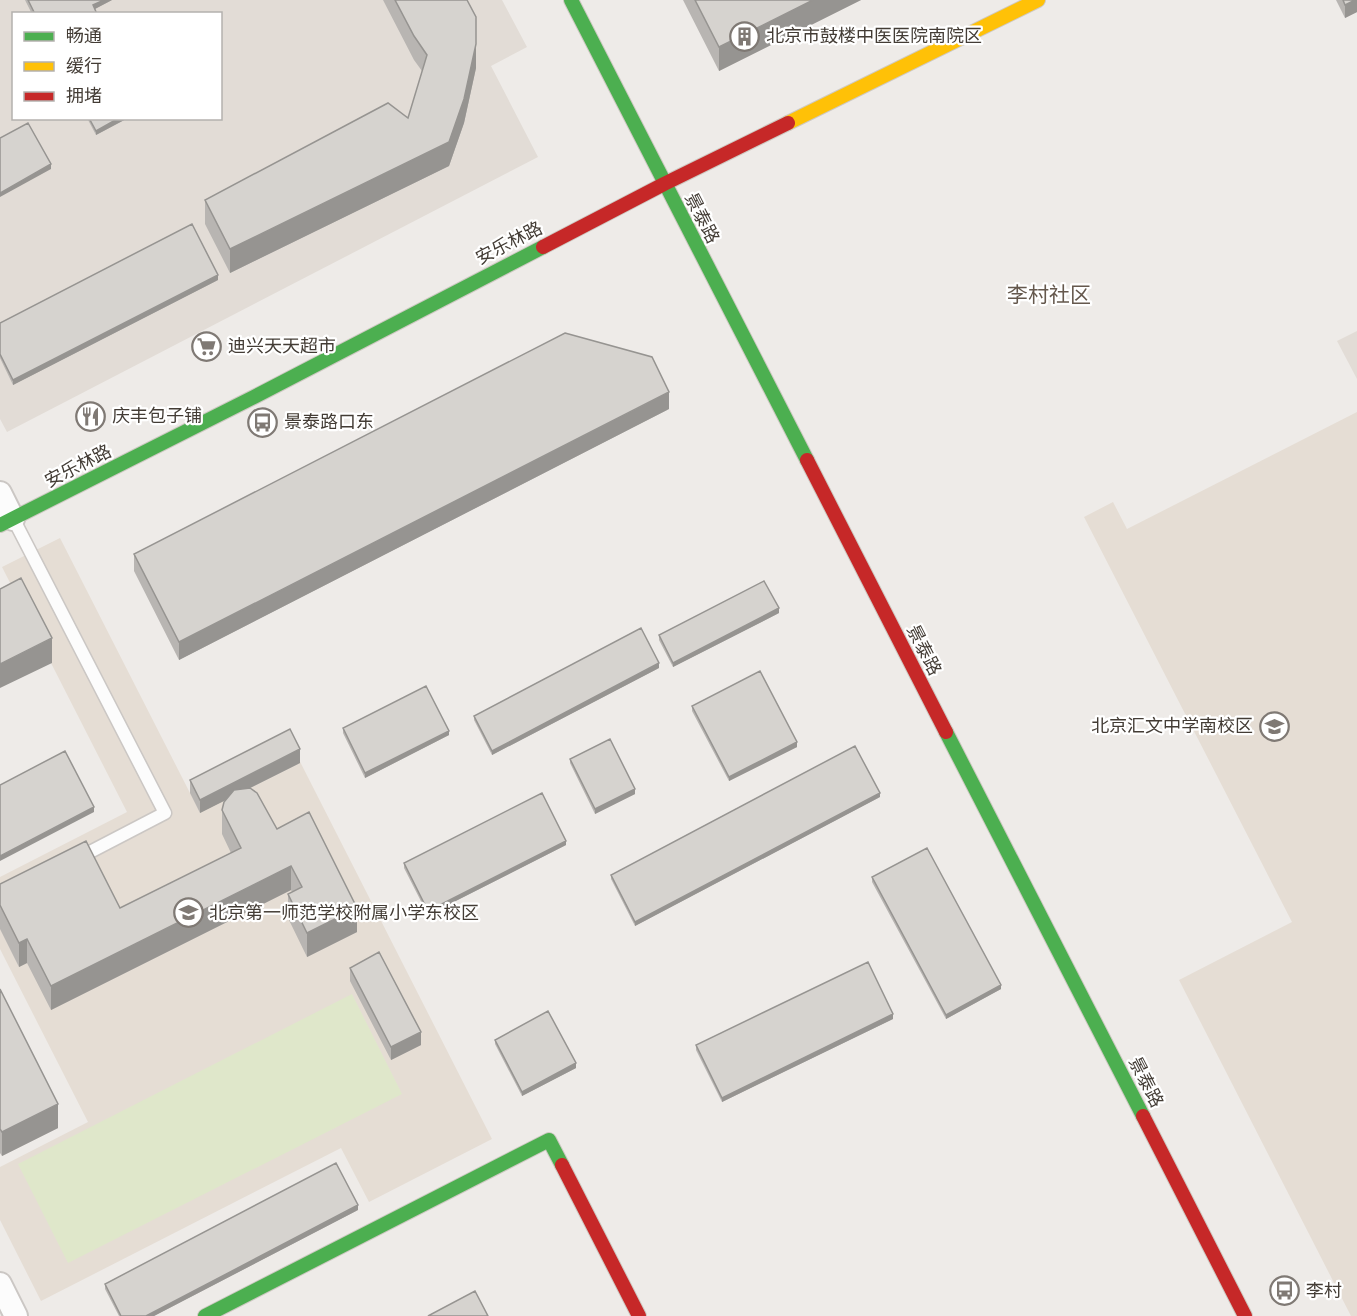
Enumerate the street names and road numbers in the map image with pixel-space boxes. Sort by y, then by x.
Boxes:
street label: 景泰路 [681,189,723,247]
street label: 安乐林路 [472,218,546,268]
street label: 安乐林路 [41,441,115,491]
street label: 景泰路 [903,621,945,679]
street label: 景泰路 [1125,1053,1167,1111]

